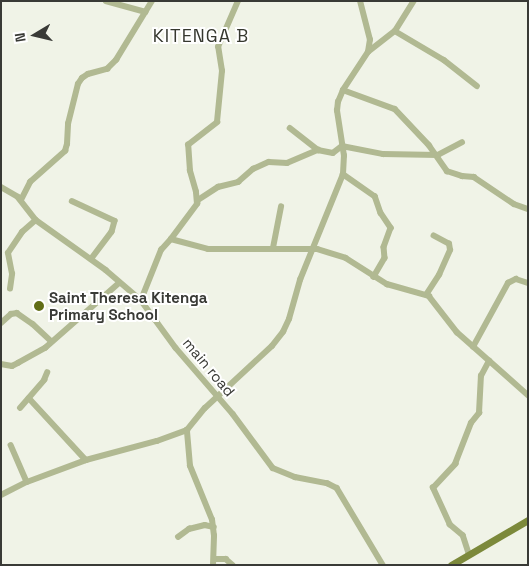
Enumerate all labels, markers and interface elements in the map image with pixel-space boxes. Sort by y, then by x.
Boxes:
north arrow [10,10,60,60]
district label: KITENGA B [151,25,251,47]
text: N [11,31,30,43]
place label: Saint Theresa Kitenga Primary School [49,288,208,323]
marker: Saint Theresa Kitenga Primary School [33,300,45,312]
street label: main road [179,334,239,400]

